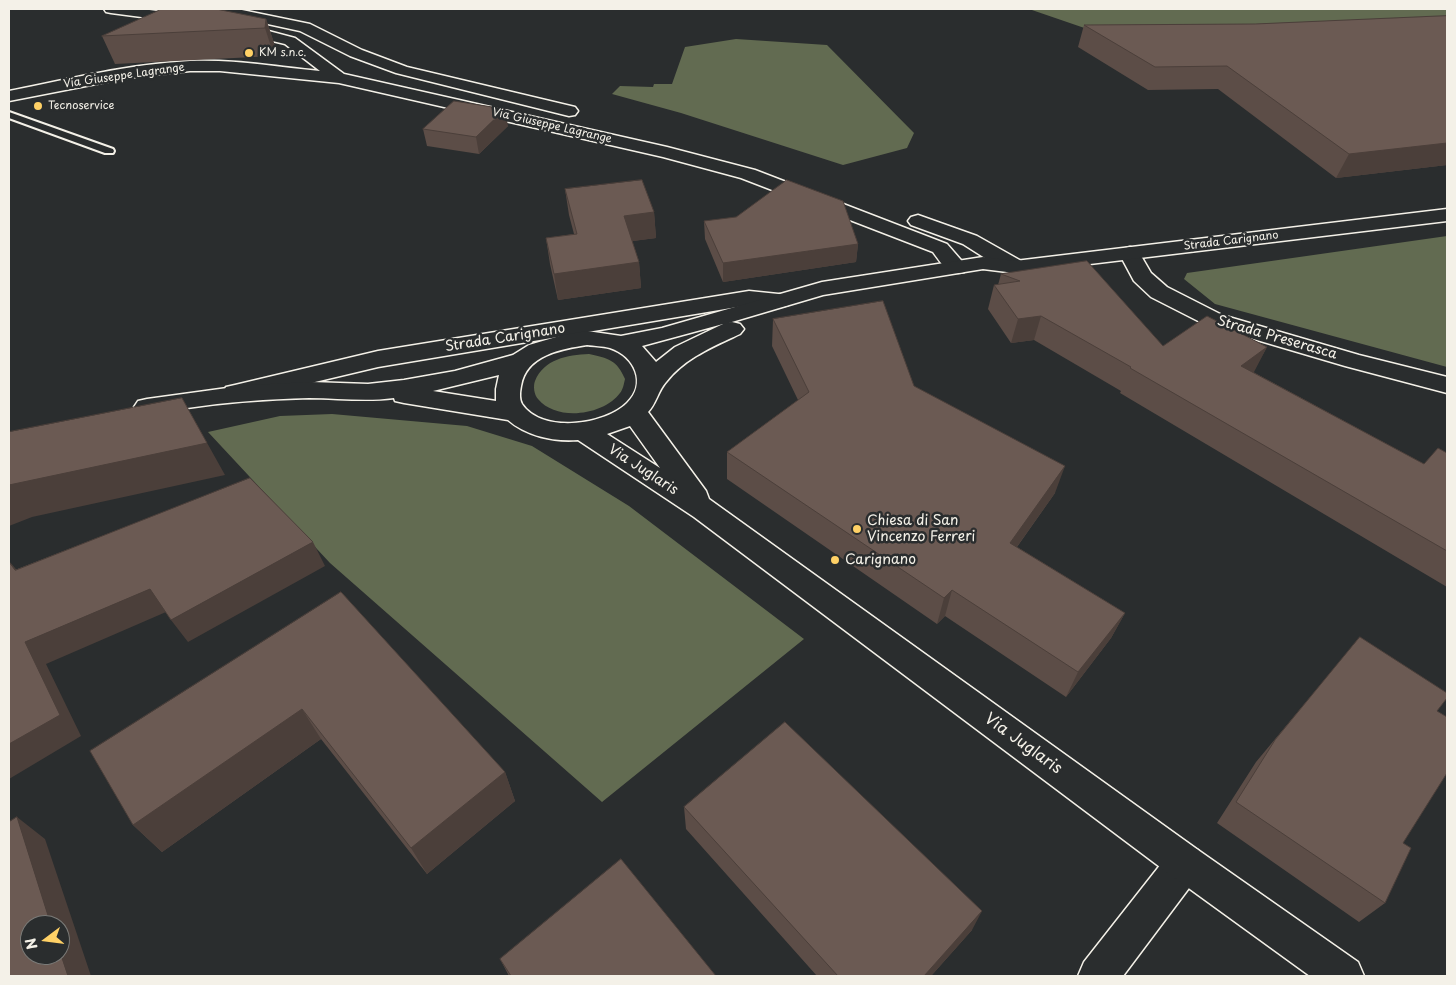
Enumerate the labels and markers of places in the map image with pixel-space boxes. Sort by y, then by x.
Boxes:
place label: KM s.n.c. [259,46,307,60]
marker: KM s.n.c. [243,47,255,59]
place label: Tecnoservice [48,99,114,113]
marker: Tecnoservice [32,100,44,112]
place label: Chiesa di San Vincenzo Ferreri [867,513,975,546]
marker: Chiesa di San Vincenzo Ferreri [851,523,863,535]
place label: Carignano [845,552,916,568]
marker: Carignano [829,554,841,566]

